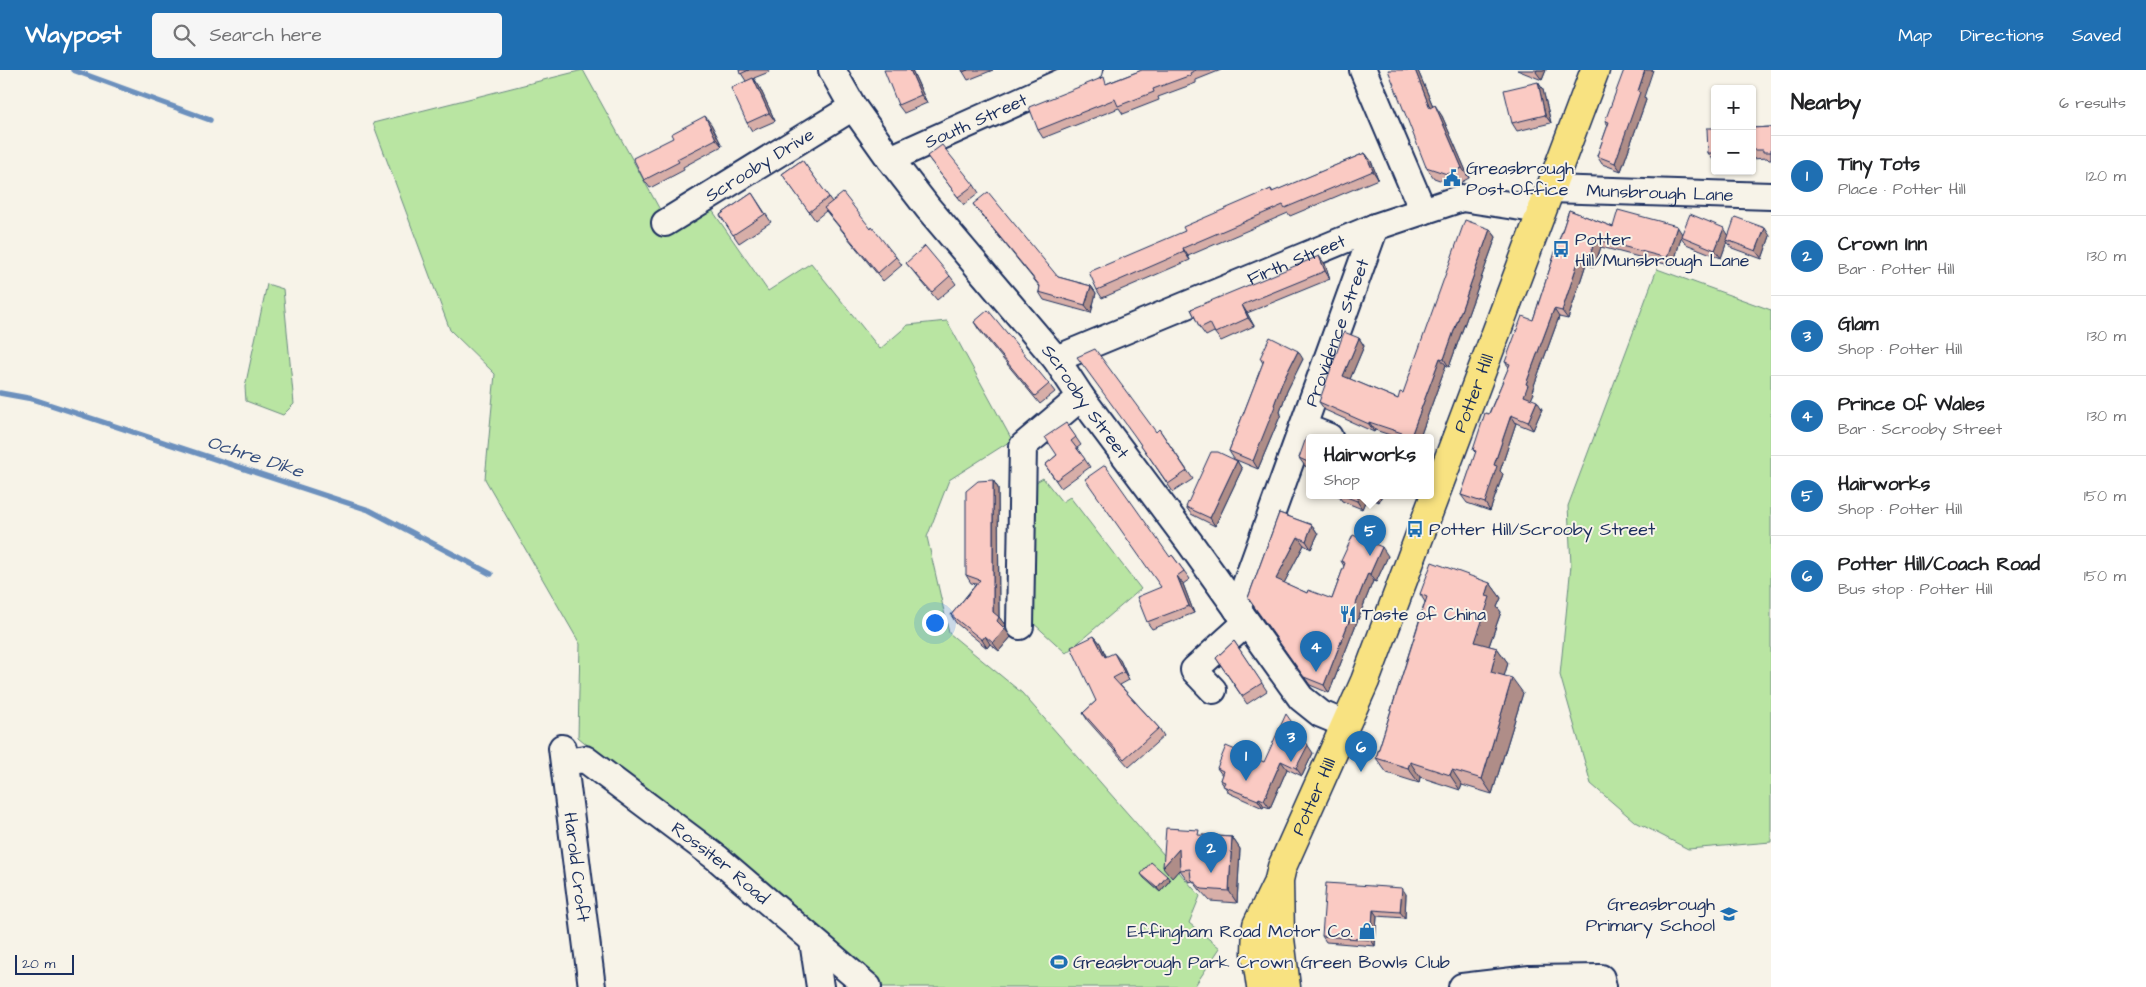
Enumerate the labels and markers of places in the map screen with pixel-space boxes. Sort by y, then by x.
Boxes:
place label: Greasbrough Post Office [1466,156,1574,202]
public building icon: Greasbrough Post Office [1442,168,1462,188]
place label: Potter Hill/Munsbrough Lane [1575,227,1750,274]
bus stop icon: Potter Hill/Munsbrough Lane [1551,239,1571,259]
pin: 5 [1354,515,1386,556]
place label: Potter Hill/Scrooby Street [1429,517,1656,543]
bus stop icon: Potter Hill/Scrooby Street [1405,519,1425,539]
place label: Taste of China [1362,602,1486,627]
restaurant icon: Taste of China [1338,604,1358,624]
pin: 4 [1300,631,1332,672]
pin: 3 [1275,721,1307,762]
pin: 6 [1345,731,1377,772]
pin: 1 [1230,740,1262,781]
pin: 2 [1195,832,1227,873]
place label: Greasbrough Primary School [1586,892,1715,939]
school or university icon: Greasbrough Primary School [1719,904,1739,924]
place label: Effingham Road Motor Co. [1127,919,1353,945]
shop icon: Effingham Road Motor Co. [1357,921,1377,941]
place label: Greasbrough Park Crown Green Bowls Club [1073,950,1450,976]
sports icon: Greasbrough Park Crown Green Bowls Club [1049,952,1069,972]

